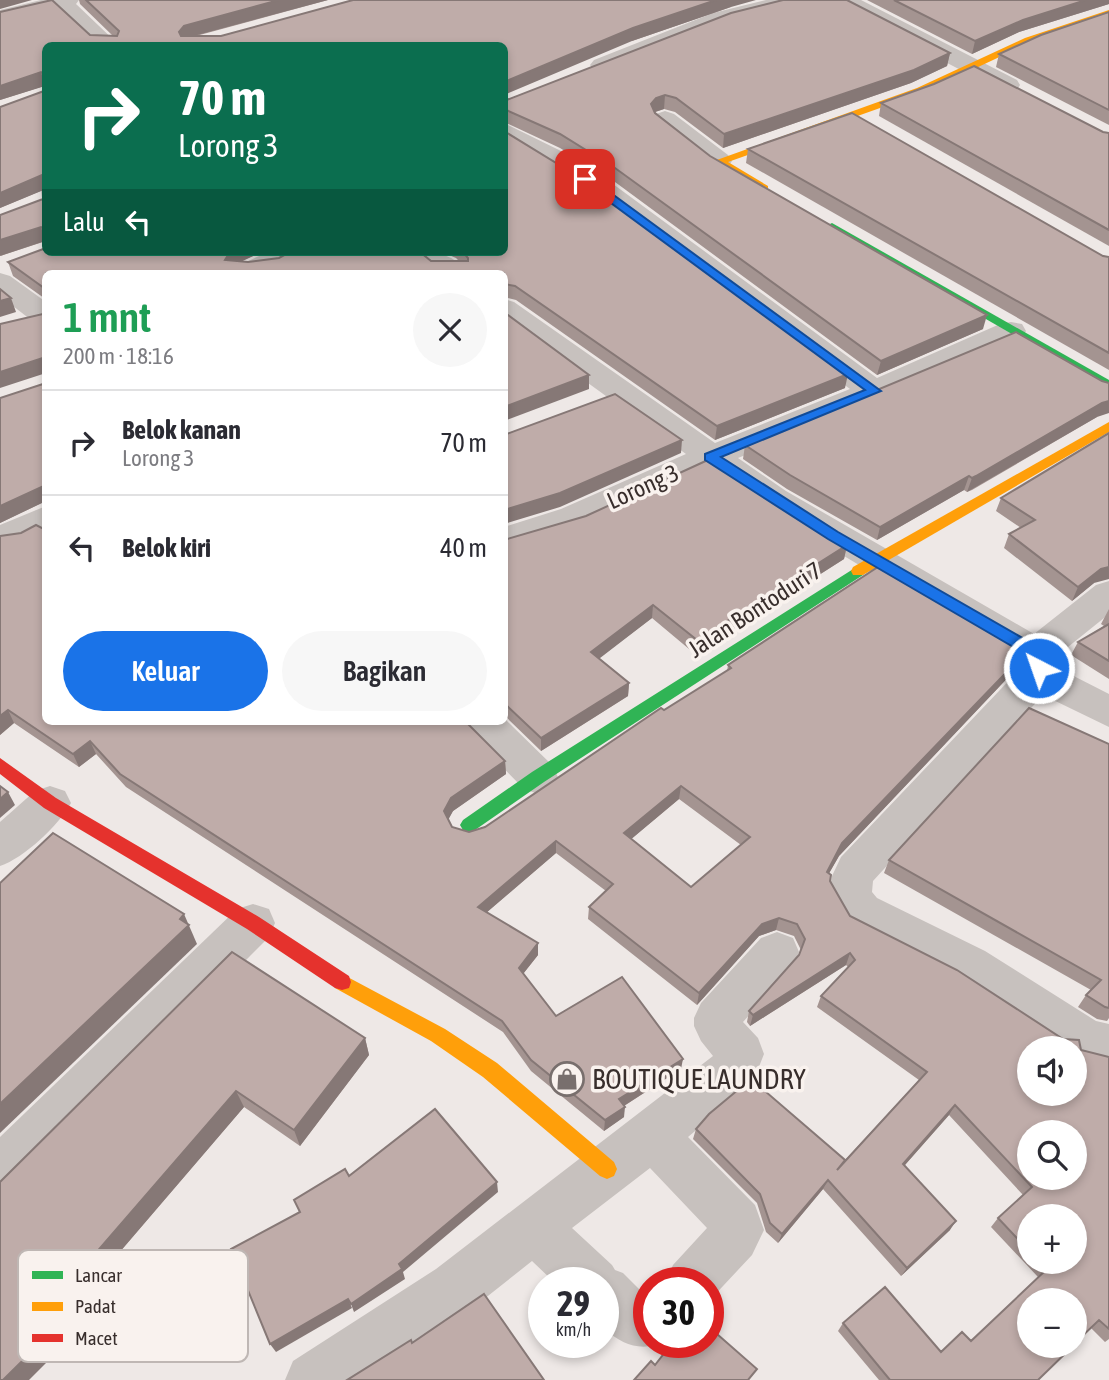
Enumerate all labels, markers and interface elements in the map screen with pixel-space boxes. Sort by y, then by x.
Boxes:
text: 70 m [178,69,266,125]
icon: right [63,70,154,161]
text: Lorong 3 [178,127,279,164]
pin [555,149,615,209]
icon: arrive [566,160,604,198]
icon: left [119,203,157,241]
text: Lalu [63,207,105,237]
text: 1 mnt [63,293,151,341]
button: close [413,293,487,367]
text: 200 m · 18:16 [63,343,174,369]
text: Belok kanan [122,415,241,445]
icon: right [63,424,101,462]
text: 70 m [440,428,487,458]
text: Lorong 3 [122,445,194,471]
street label: Lorong 3 [603,459,683,514]
icon: left [63,529,101,567]
text: Belok kiri [122,533,211,563]
text: 40 m [440,533,487,563]
street label: Jalan Bontoduri 7 [683,556,827,663]
button: Keluar [63,631,268,711]
button: Bagikan [282,631,487,711]
position arrow [1002,631,1076,705]
map controls [1017,1036,1087,1358]
button: sound [1017,1036,1087,1106]
shop icon: BOUTIQUE LAUNDRY [548,1060,586,1098]
place label: BOUTIQUE LAUNDRY [592,1063,806,1095]
button: search [1017,1120,1087,1190]
button: + [1017,1204,1087,1274]
legend [18,1250,248,1362]
text: Lancar [75,1264,122,1286]
speed limit sign: 30 [633,1267,724,1358]
text: 29 [557,1283,590,1323]
button: − [1017,1288,1087,1358]
text: Padat [75,1295,116,1317]
text: km/h [556,1319,591,1340]
text: Macet [75,1327,118,1349]

